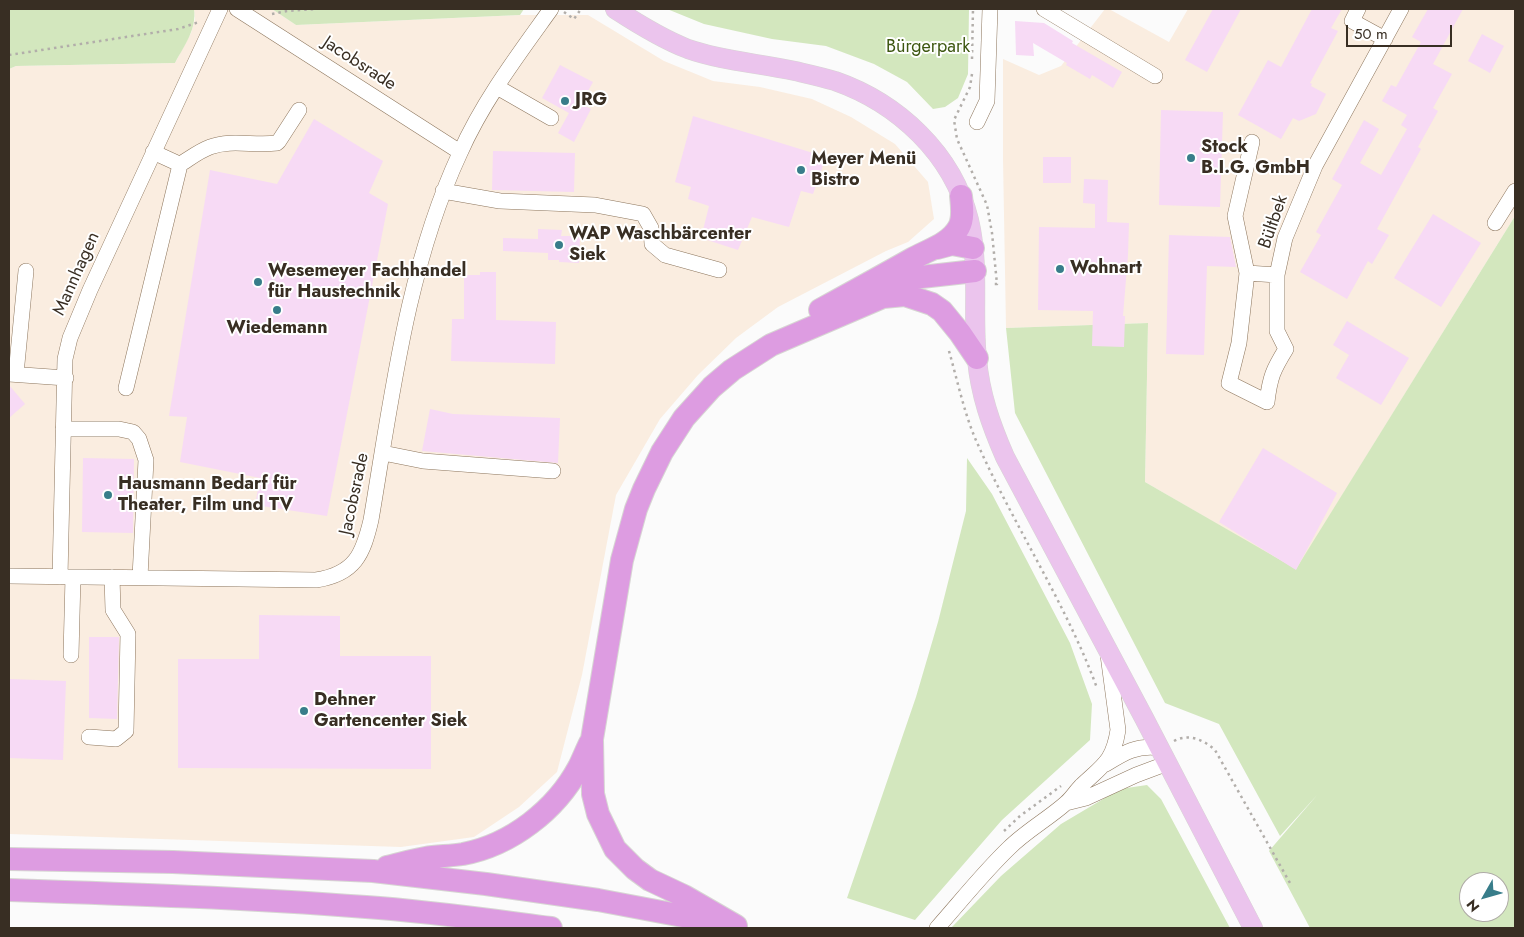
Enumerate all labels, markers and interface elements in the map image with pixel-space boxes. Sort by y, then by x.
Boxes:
scale bar [1349,15,1455,47]
text: 50 m [1354,23,1388,45]
street label: Jacobsrade [318,32,400,96]
park label: Bürgerpark [886,37,970,59]
place label: JRG [575,90,607,112]
marker: JRG [559,95,571,107]
place label: Stock B.I.G. GmbH [1201,137,1310,180]
place label: Meyer Menü Bistro [811,149,916,192]
marker: Stock B.I.G. GmbH [1185,152,1197,164]
marker: Meyer Menü Bistro [795,164,807,176]
street label: Bültbek [1255,192,1293,252]
place label: WAP Waschbärcenter Siek [569,224,752,266]
street label: Mannhagen [49,229,105,319]
marker: WAP Waschbärcenter Siek [553,239,565,251]
place label: Wohnart [1070,258,1142,280]
place label: Wesemeyer Fachhandel für Haustechnik [268,261,466,304]
marker: Wohnart [1054,263,1066,275]
marker: Wesemeyer Fachhandel für Haustechnik [252,276,264,288]
marker: Wiedemann [271,304,283,316]
place label: Wiedemann [226,318,328,340]
street label: Jacobsrade [336,451,374,537]
place label: Hausmann Bedarf für Theater, Film und TV [118,474,297,516]
marker: Hausmann Bedarf für Theater, Film und TV [102,489,114,501]
place label: Dehner Gartencenter Siek [314,690,467,732]
marker: Dehner Gartencenter Siek [298,705,310,717]
north arrow [1459,872,1509,922]
text: N [1462,895,1484,916]

